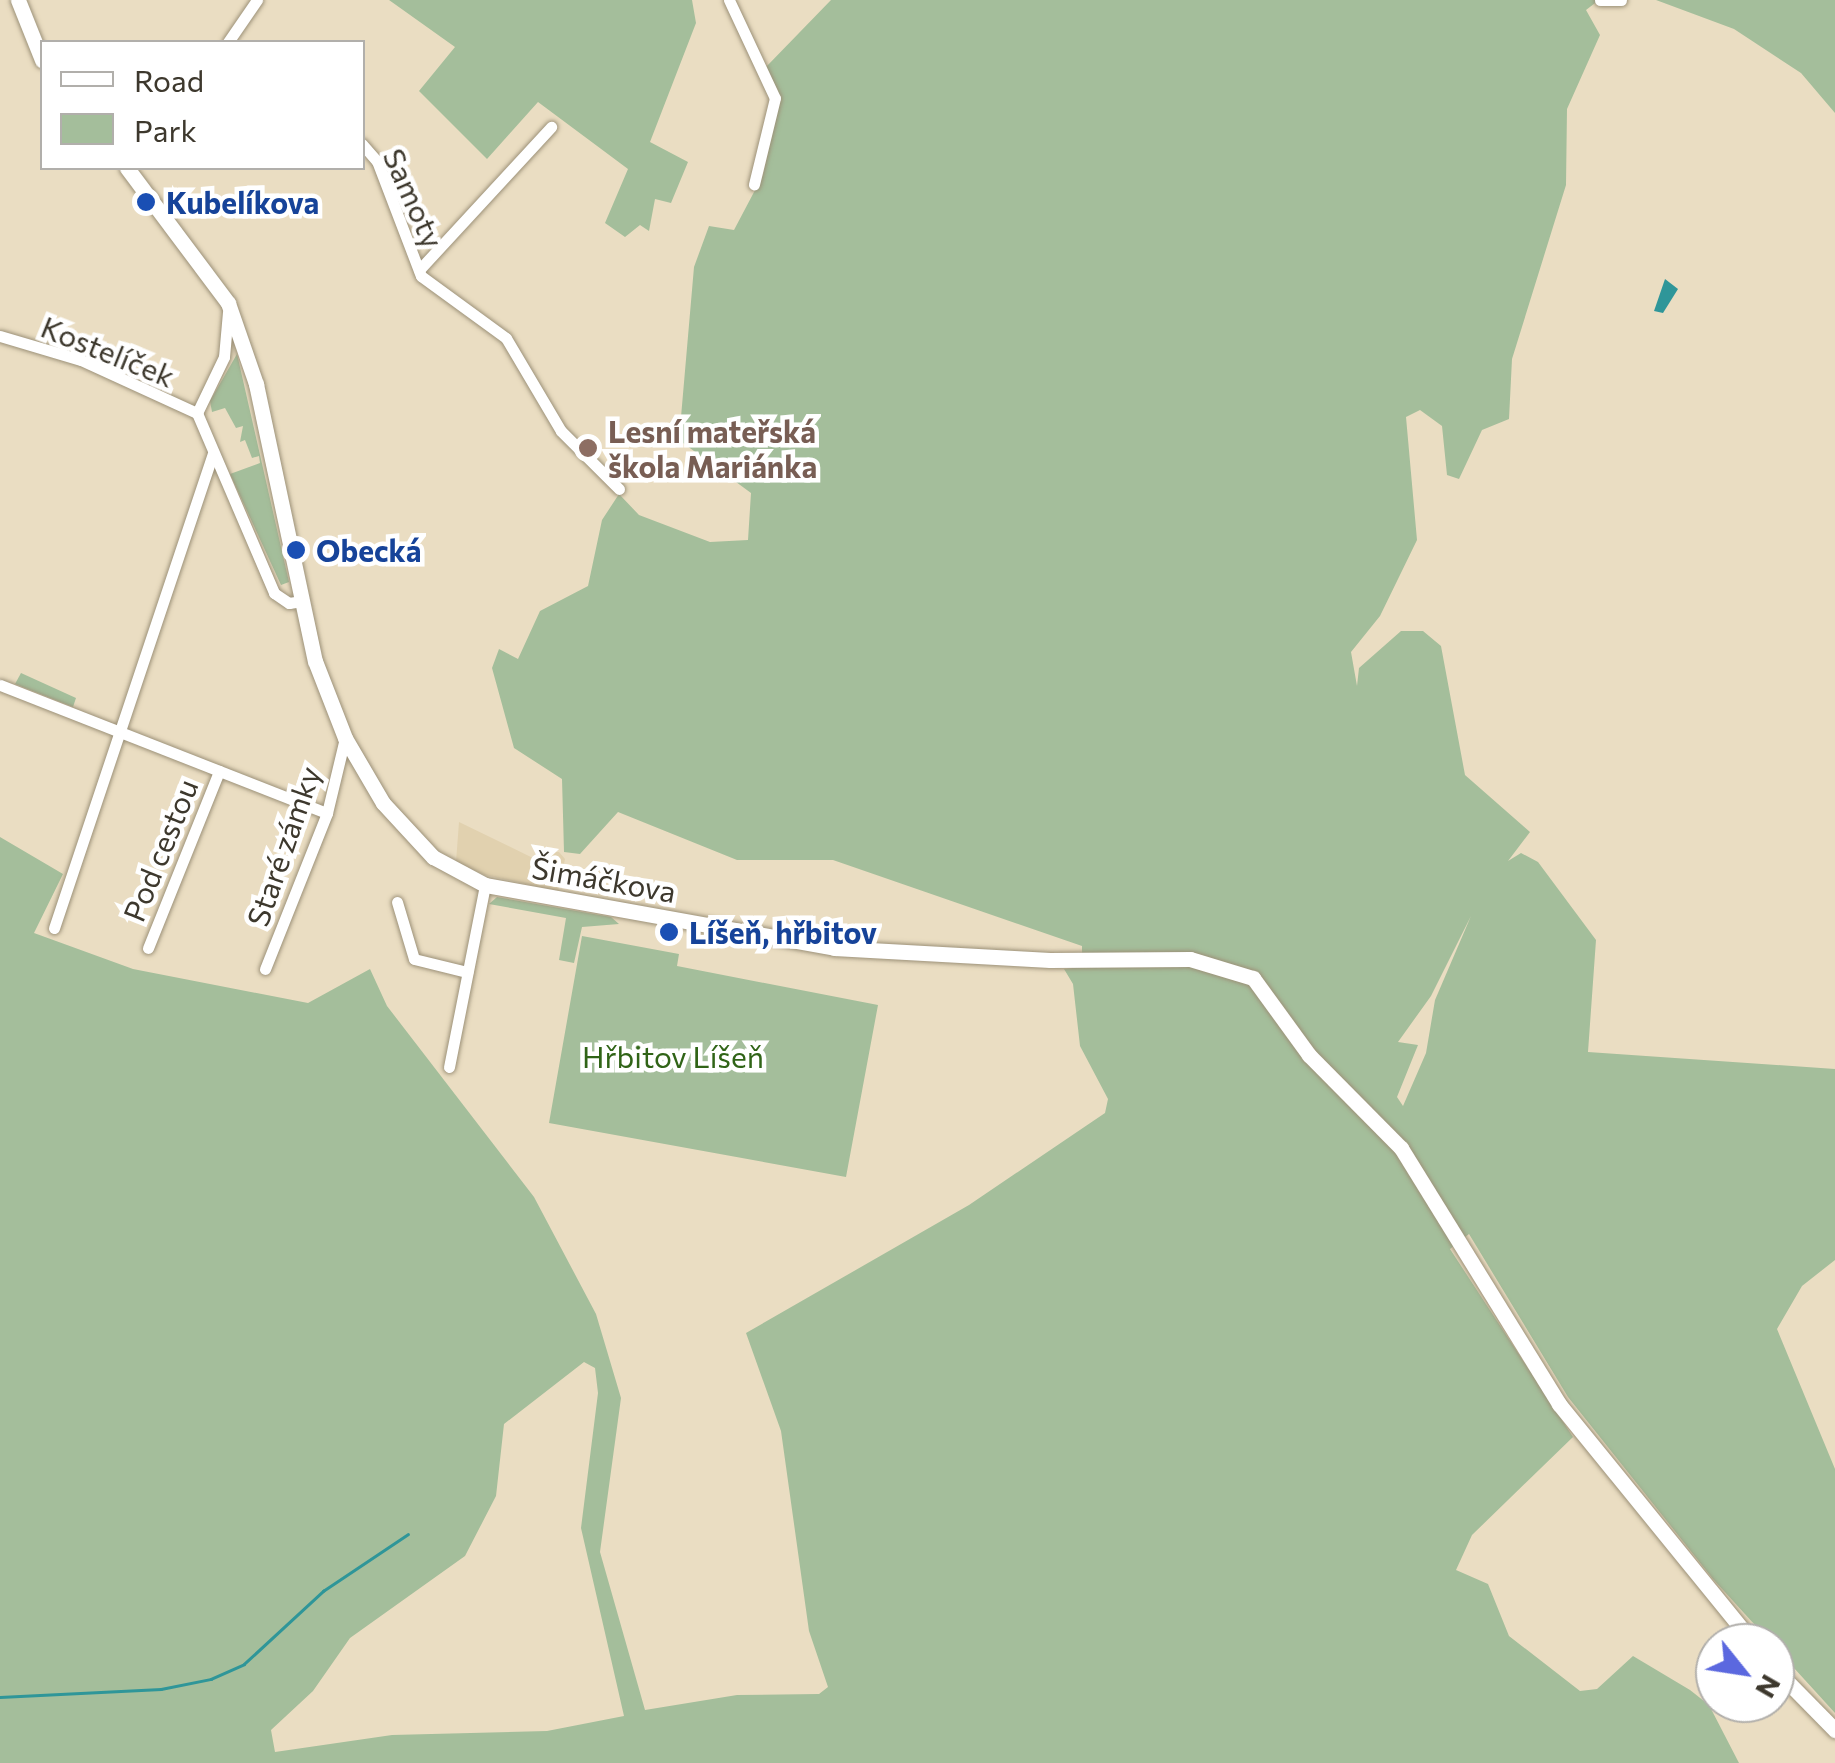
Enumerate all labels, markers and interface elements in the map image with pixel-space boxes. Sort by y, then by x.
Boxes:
legend [40,40,365,170]
text: Road [134,61,204,98]
text: Park [134,111,197,148]
street label: Samoty [376,143,452,253]
place label: Kubelíkova [166,184,319,220]
marker: Kubelíkova [135,191,157,213]
street label: Kostelíček [36,308,180,394]
place label: Lesní mateřská škola Mariánka [608,413,817,484]
marker: Lesní mateřská škola Mariánka [577,437,599,459]
place label: Obecká [316,532,421,568]
marker: Obecká [285,539,307,561]
street label: Staré zámky [239,761,327,931]
street label: Pod cestou [115,774,205,926]
street label: Šimáčkova [529,849,679,909]
place label: Líšeň, hřbitov [689,914,877,950]
marker: Líšeň, hřbitov [658,921,680,943]
park label: Hřbitov Líšeň [582,1038,764,1074]
north arrow [1695,1623,1795,1723]
text: N [1749,1669,1789,1705]

